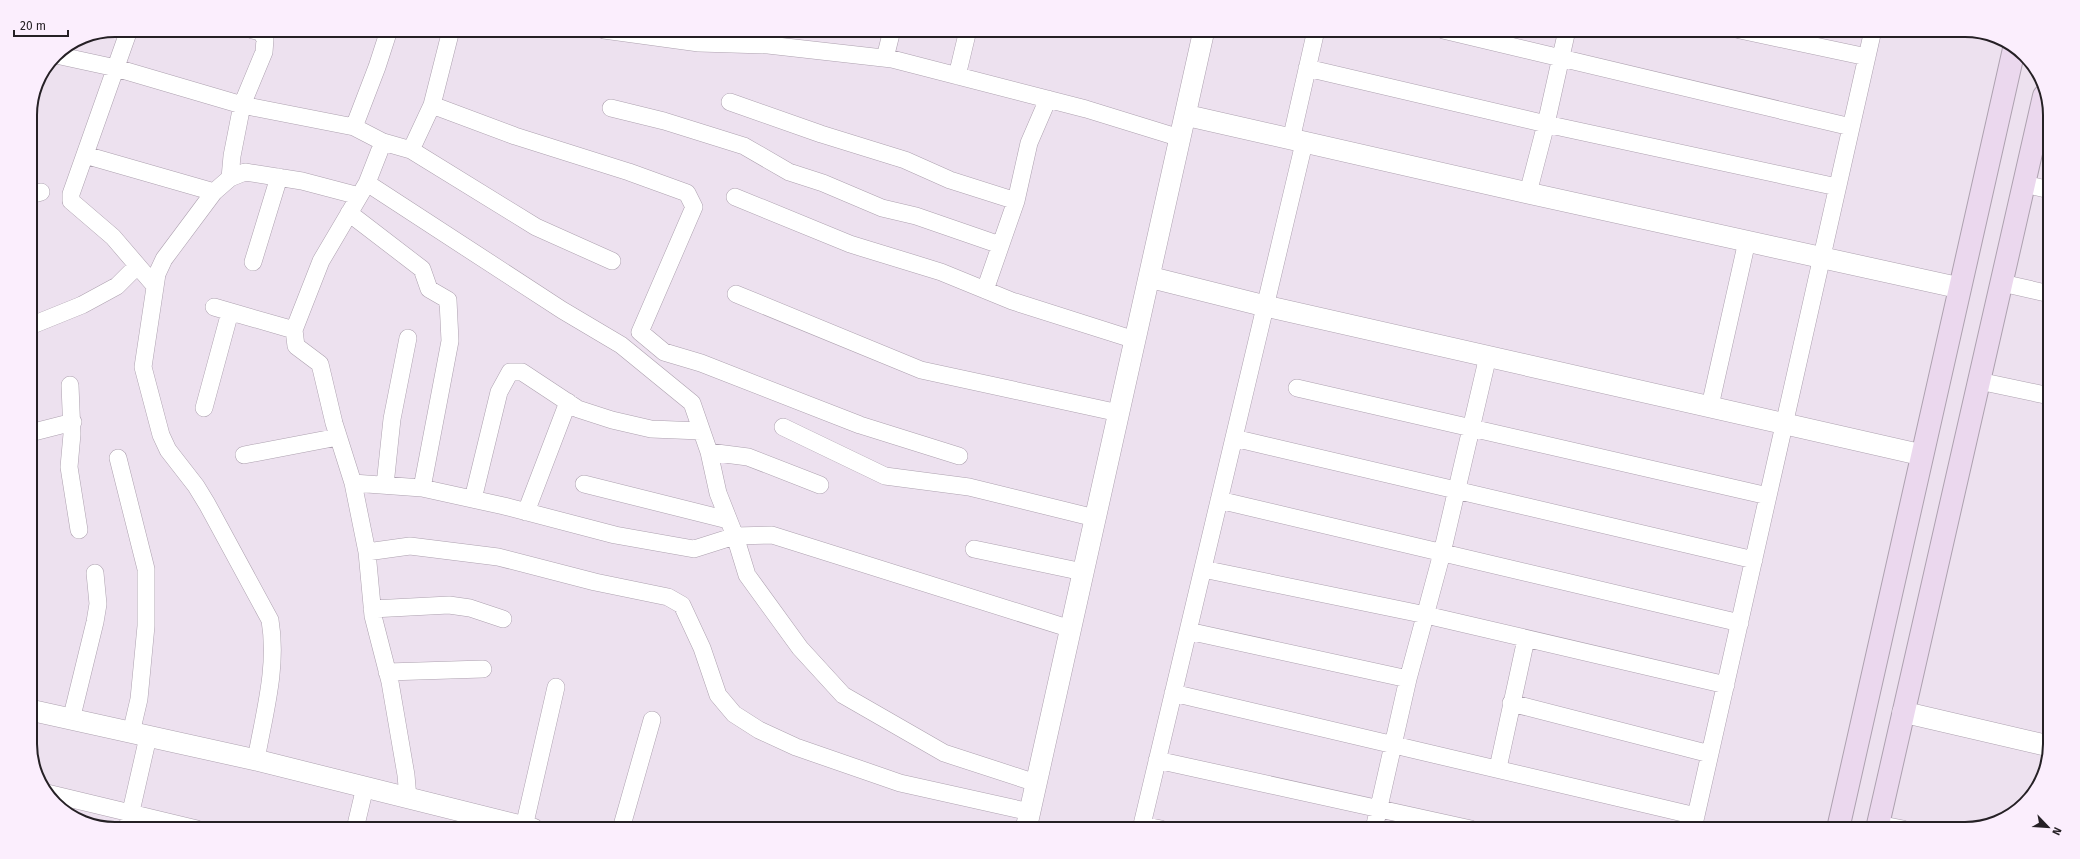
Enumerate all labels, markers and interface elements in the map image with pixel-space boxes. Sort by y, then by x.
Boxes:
scale bar [14,12,68,38]
text: 20 m [20,19,46,33]
north arrow [2028,807,2068,847]
text: N [2049,825,2064,837]

